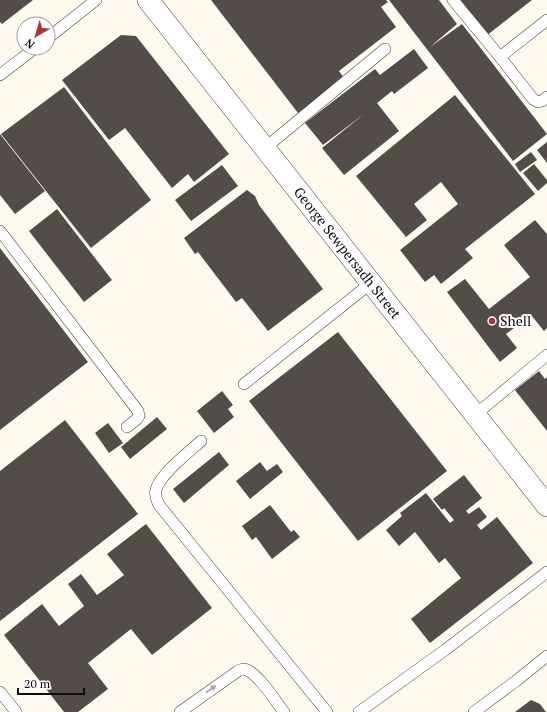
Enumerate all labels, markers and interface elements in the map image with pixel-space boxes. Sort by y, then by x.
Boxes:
north arrow [16,16,56,56]
text: N [22,35,37,52]
street label: George Sewpersadh Street [290,183,406,323]
place label: Shell [500,311,531,330]
marker: Shell [487,316,497,326]
scale bar [18,670,84,696]
text: 20 m [24,676,51,691]
one-way arrow [206,685,217,693]

